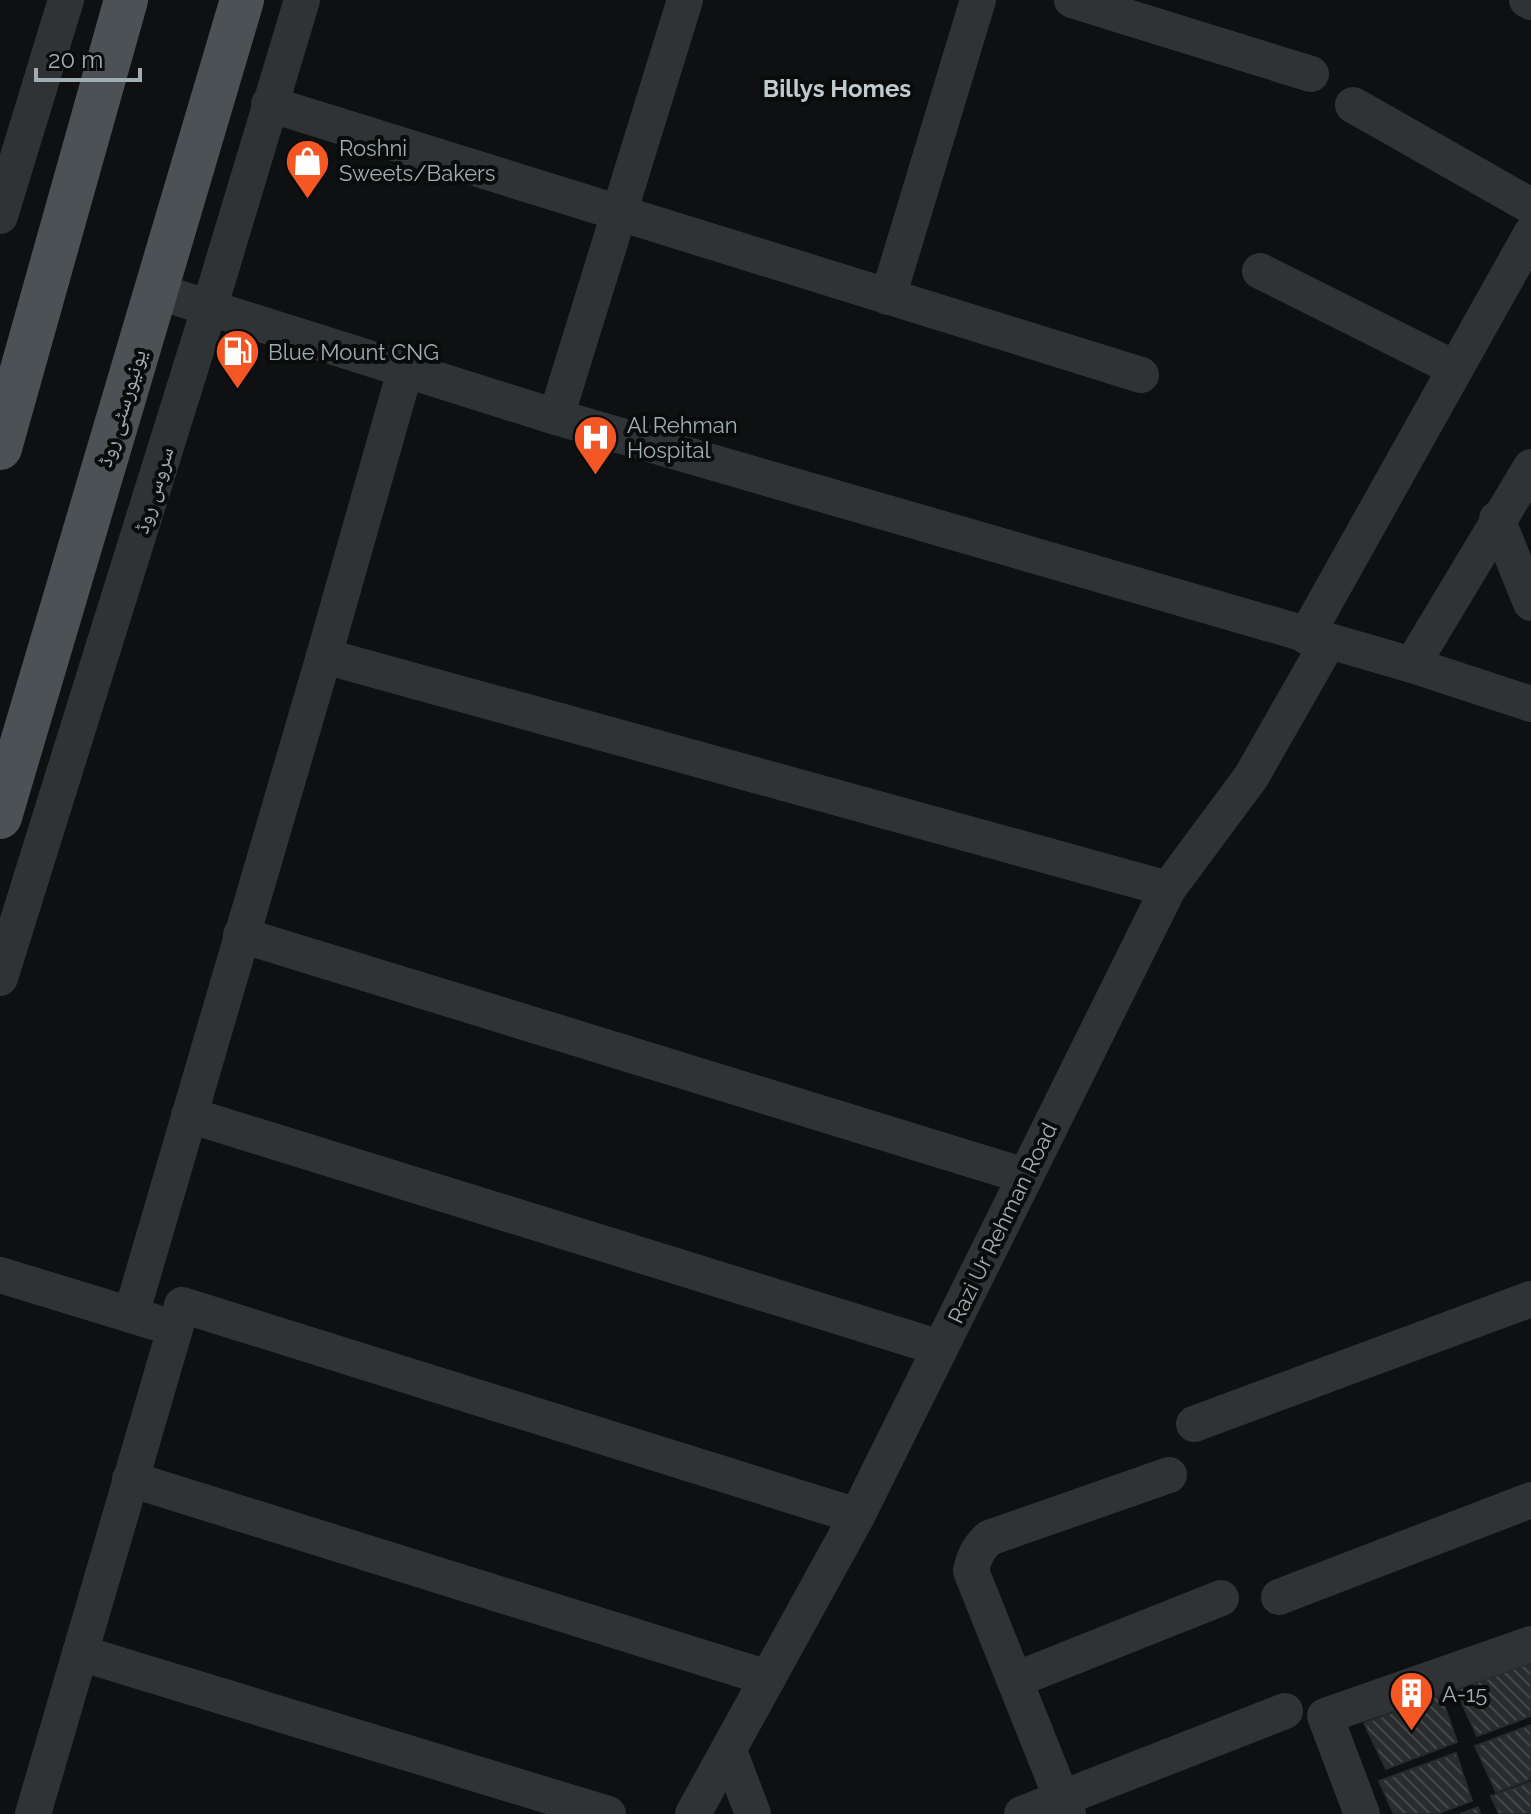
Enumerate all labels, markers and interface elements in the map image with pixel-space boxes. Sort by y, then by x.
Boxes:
scale bar [36,32,140,82]
text: 20 m [48,45,103,74]
district label: Billys Homes [763,74,911,103]
place label: Roshni Sweets/Bakers [339,135,495,186]
shop icon: Roshni Sweets/Bakers [284,137,332,200]
fuel station icon: Blue Mount CNG [213,328,261,391]
place label: Blue Mount CNG [268,339,439,365]
street label: یونیورسٹی روڈ [91,346,152,470]
place label: Al Rehman Hospital [627,412,738,463]
hospital icon: Al Rehman Hospital [572,414,620,477]
street label: سروس روڈ [127,443,179,537]
street label: Razi Ur Rehman Road [942,1118,1062,1328]
building icon: A-15 [1387,1670,1435,1733]
place label: A-15 [1442,1681,1487,1707]

